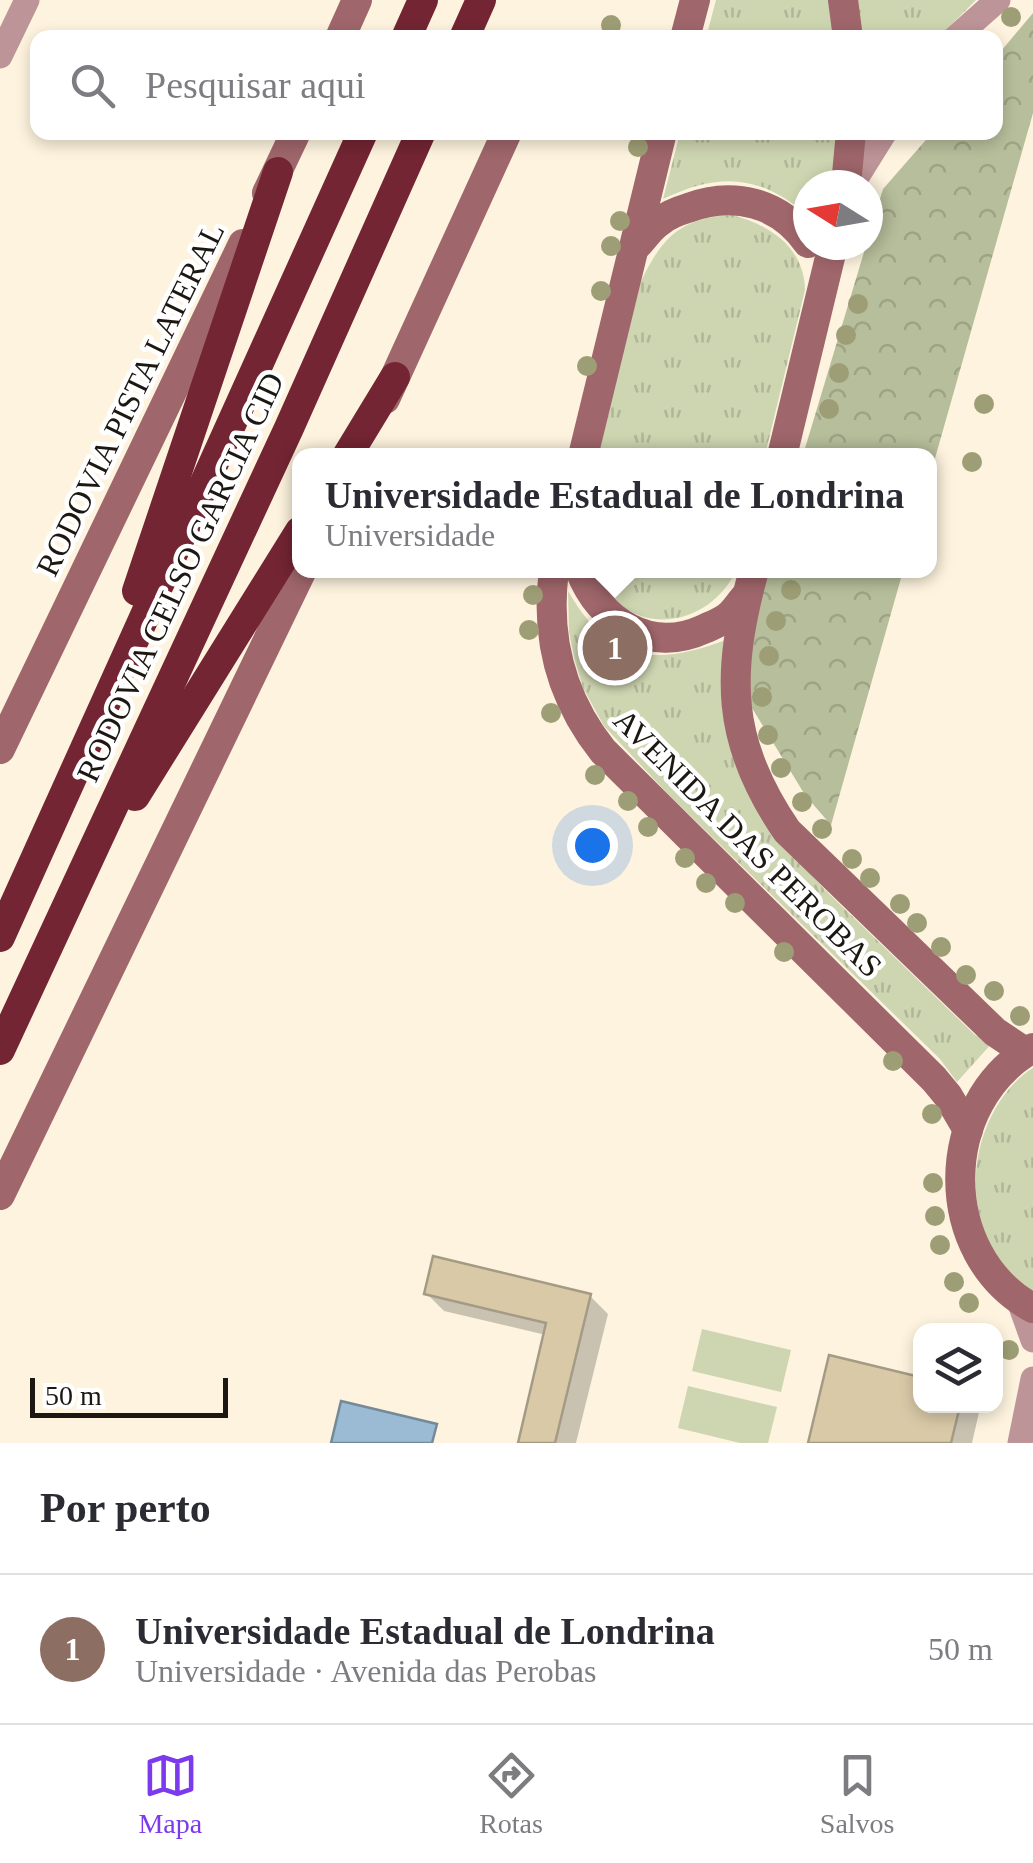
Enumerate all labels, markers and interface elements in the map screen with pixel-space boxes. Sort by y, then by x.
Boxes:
search box [30,30,1003,140]
icon: search [65,58,120,113]
text: Pesquisar aqui [145,64,366,106]
north arrow [793,170,883,260]
street label: RODOVIA PISTA LATERAL [29,216,231,582]
street label: RODOVIA CELSO GARCIA CID [69,367,291,787]
popup [292,448,937,578]
text: Universidade Estadual de Londrina [325,474,904,516]
text: Universidade [325,517,495,553]
pin: 1 [582,610,648,686]
street label: AVENIDA DAS PEROBAS [607,702,889,984]
your location [567,820,618,871]
map controls [913,1323,1003,1413]
button: layers [913,1323,1003,1413]
scale bar [30,1373,228,1418]
text: 50 m [45,1380,102,1411]
text: Por perto [40,1485,211,1531]
text: Universidade Estadual de Londrina [135,1610,715,1652]
text: 1 [65,1631,81,1667]
text: 50 m [928,1631,993,1667]
text: Universidade · Avenida das Perobas [135,1653,597,1689]
tab: Mapa [138,1748,202,1840]
tab: Rotas [479,1748,543,1840]
tab: Salvos [820,1748,895,1840]

